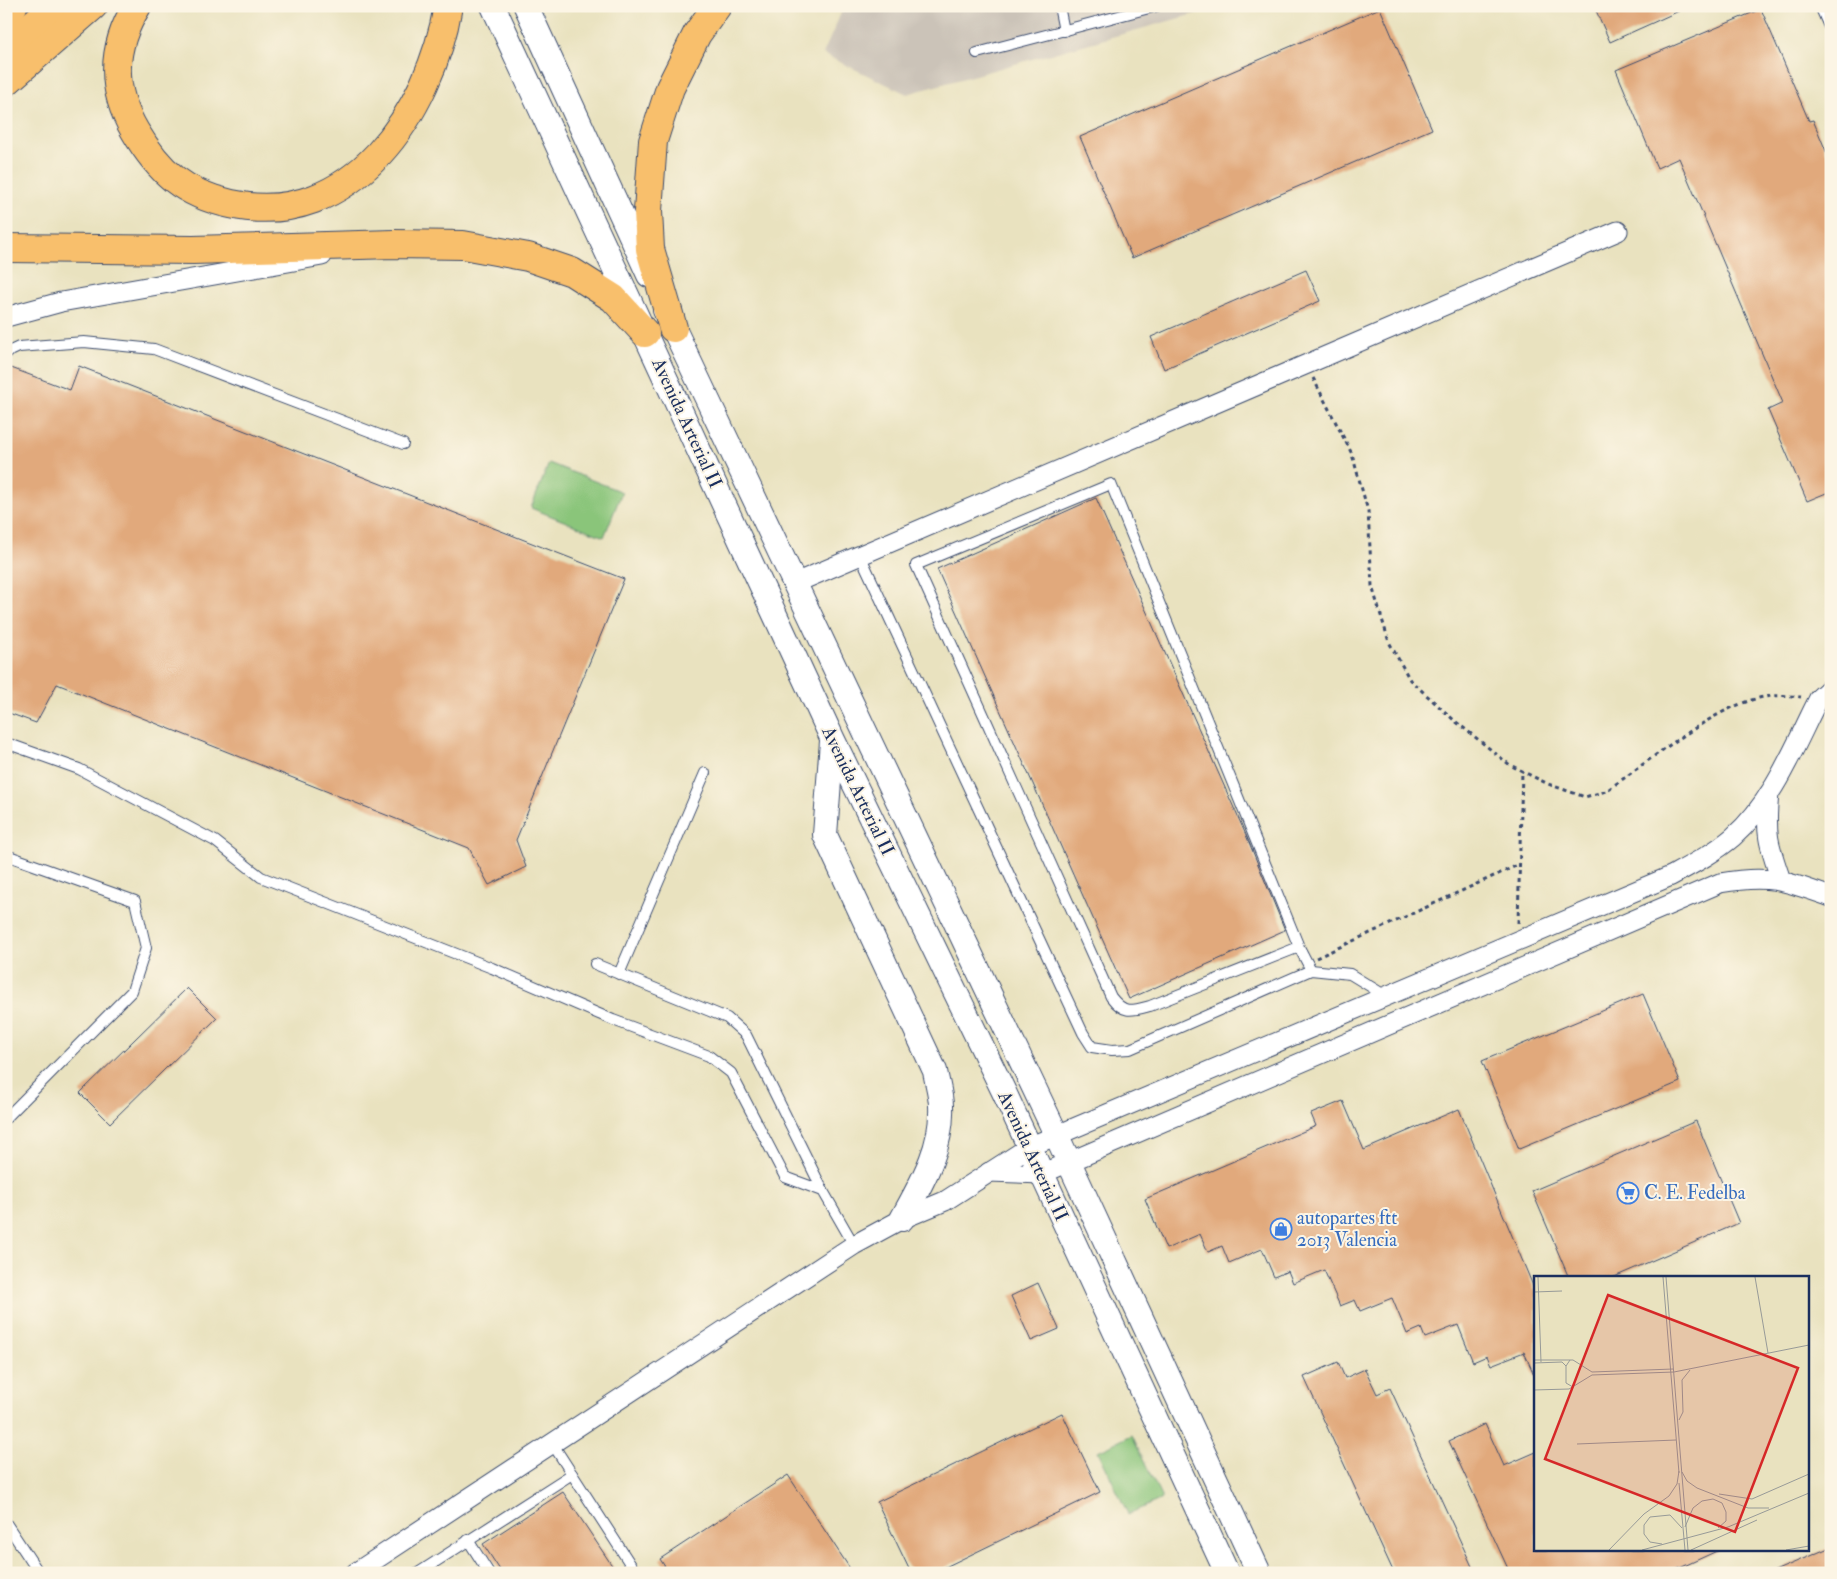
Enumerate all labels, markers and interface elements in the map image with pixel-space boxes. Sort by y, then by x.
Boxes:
street label: Avenida Arterial II [646,353,728,492]
street label: Avenida Arterial II [816,722,900,860]
street label: Avenida Arterial II [992,1086,1074,1225]
supermarket icon: C. E. Fedelba [1616,1181,1640,1205]
place label: C. E. Fedelba [1644,1181,1746,1205]
place label: autopartes ftt 2013 Valencia [1297,1206,1397,1252]
shop icon: autopartes ftt 2013 Valencia [1269,1217,1293,1241]
inset map [1534,1276,1810,1552]

